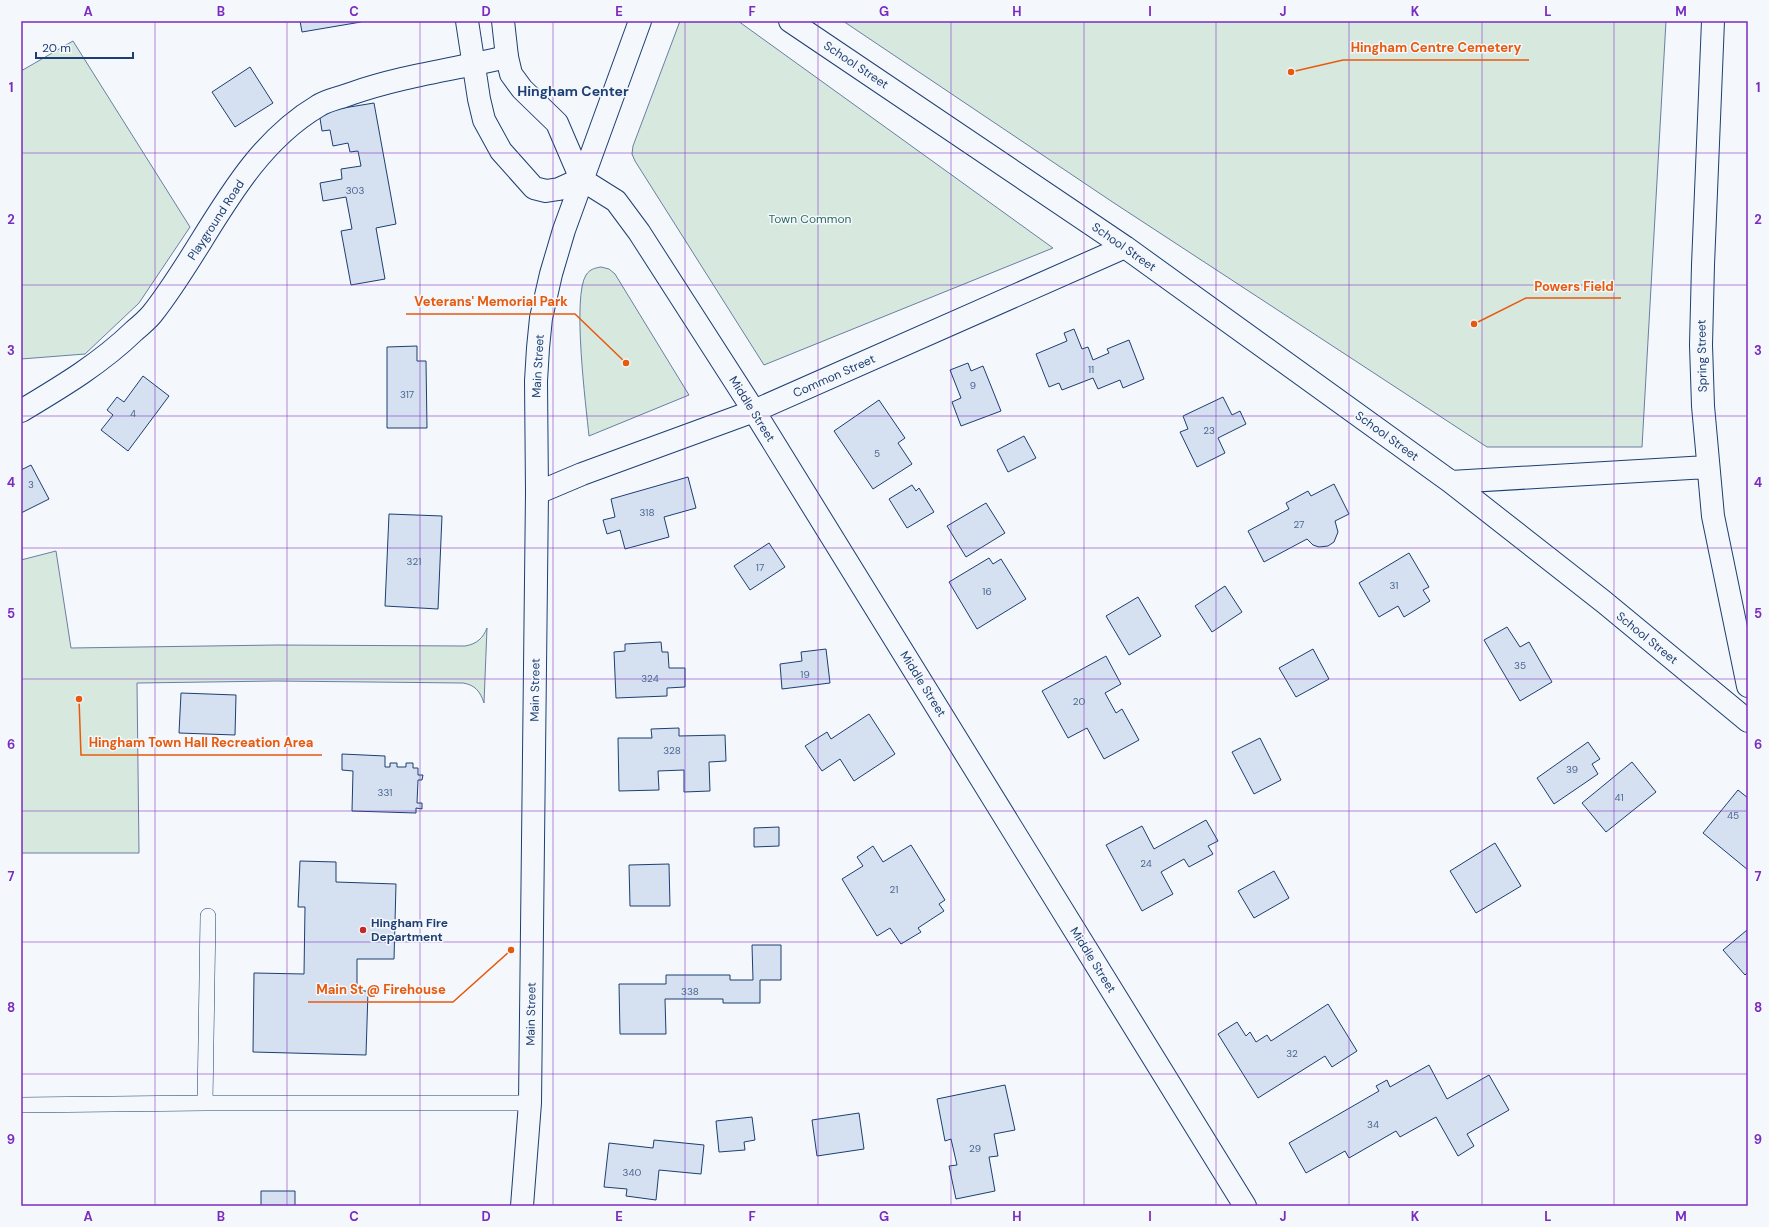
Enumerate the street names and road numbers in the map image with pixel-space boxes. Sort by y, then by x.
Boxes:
street label: School Street [821,37,892,93]
street label: Playground Road [184,177,248,263]
street label: School Street [1089,219,1159,275]
street label: Spring Street [1693,319,1711,392]
street label: Main Street [528,334,548,398]
street label: Common Street [790,351,878,401]
street label: Middle Street [725,373,779,445]
street label: School Street [1352,408,1422,465]
street label: School Street [1613,608,1681,668]
street label: Middle Street [896,648,950,720]
street label: Main Street [526,658,544,722]
street label: Middle Street [1066,924,1120,996]
street label: Main Street [522,982,540,1046]

